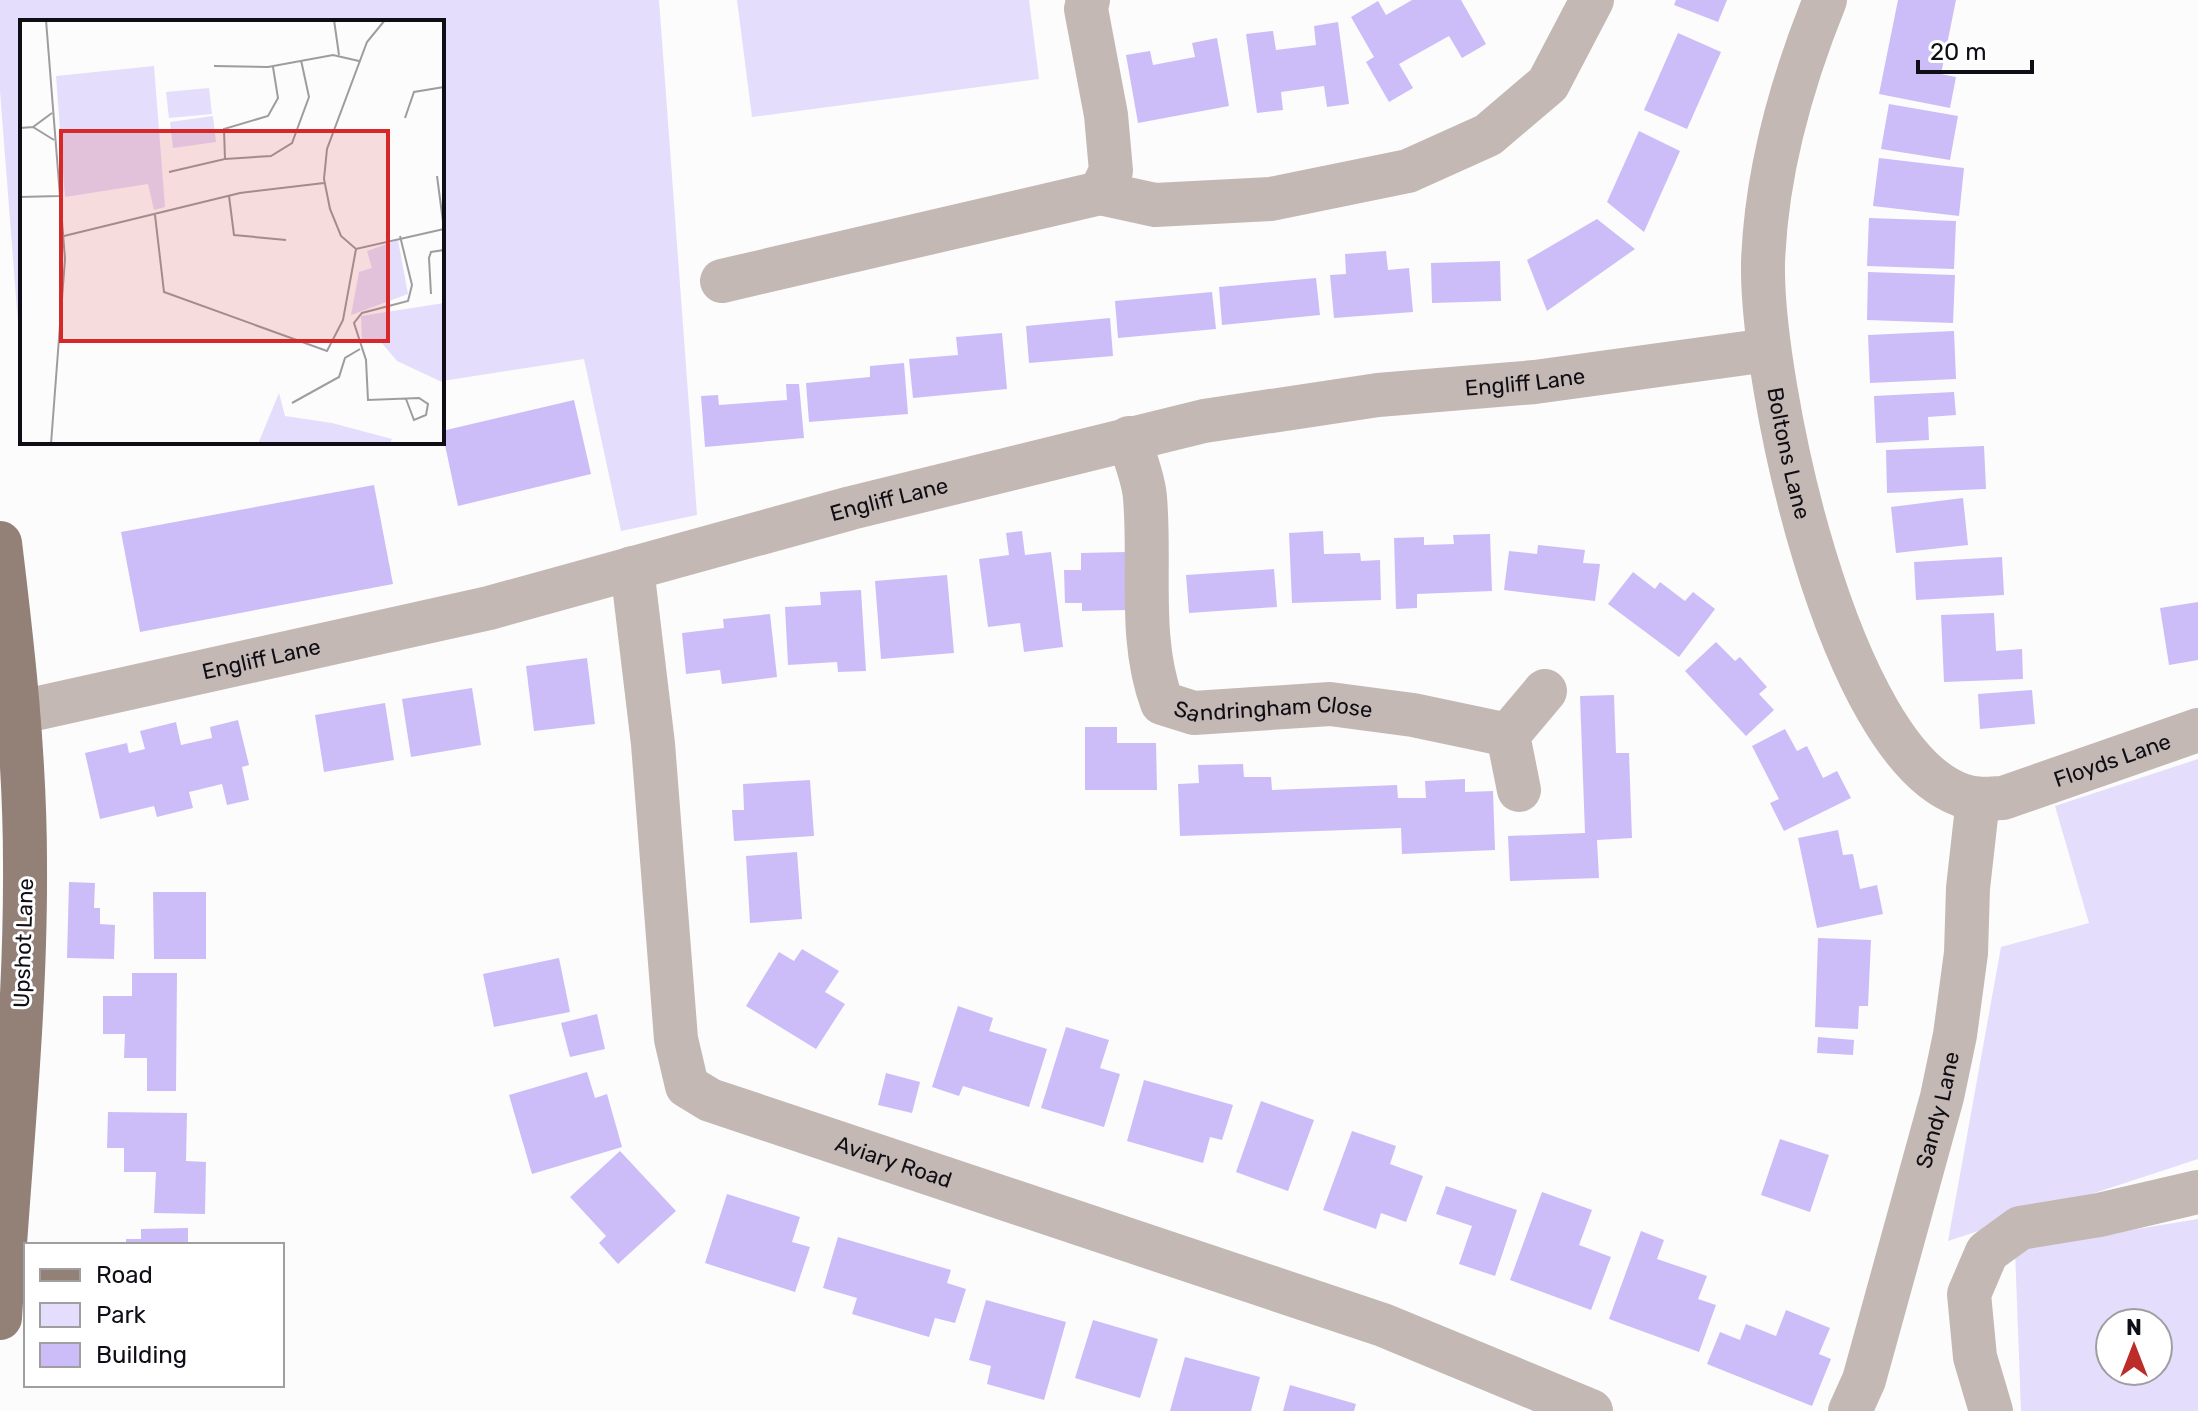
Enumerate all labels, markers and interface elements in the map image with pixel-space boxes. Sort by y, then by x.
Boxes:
inset map [20,20,444,444]
scale bar [1918,24,2032,74]
text: 20 m [1930,38,1987,66]
street label: Engliff Lane [1464,362,1587,402]
street label: Boltons Lane [1761,385,1816,522]
street label: Engliff Lane [827,472,951,527]
street label: Engliff Lane [199,633,323,685]
street label: Sandringham Close [1171,691,1374,728]
street label: Floyds Lane [2050,728,2174,793]
street label: Upshot Lane [8,878,39,1008]
street label: Sandy Lane [1910,1049,1965,1171]
street label: Aviary Road [832,1130,955,1194]
legend [24,1243,284,1387]
text: Road [96,1261,153,1289]
text: Park [96,1301,147,1329]
north arrow [2094,1307,2174,1387]
text: N [2126,1314,2142,1341]
text: Building [96,1341,187,1369]

